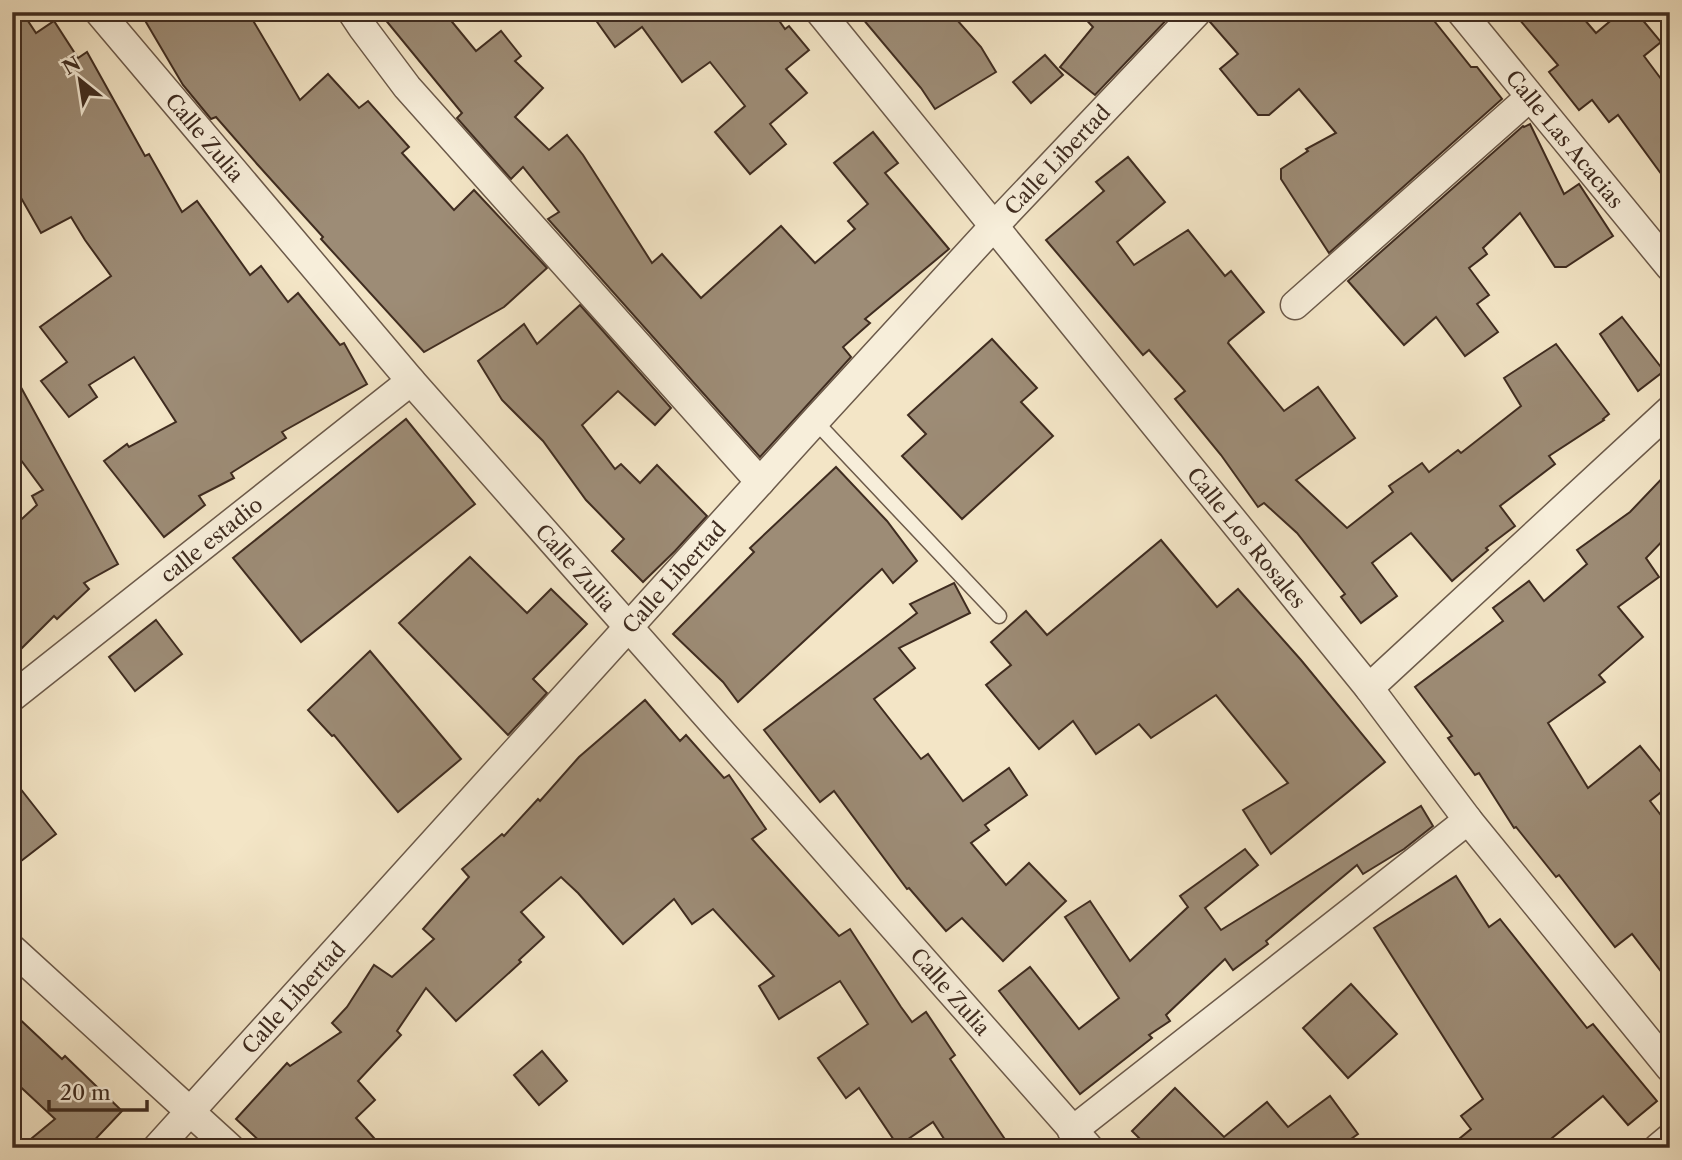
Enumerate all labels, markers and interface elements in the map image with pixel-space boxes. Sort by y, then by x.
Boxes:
north arrow [46,46,116,116]
text: N [59,52,85,80]
street label: Calle Las Acacias [1501,65,1629,213]
street label: Calle Zulia [161,88,250,187]
street label: Calle Libertad [999,99,1115,220]
street label: Calle Los Rosales [1182,462,1311,613]
street label: calle estadio [155,491,267,587]
street label: Calle Libertad [617,516,731,638]
street label: Calle Zulia [531,519,621,617]
street label: Calle Libertad [236,936,350,1058]
street label: Calle Zulia [906,943,996,1041]
scale bar [49,1069,147,1113]
text: 20 m [60,1080,111,1105]

